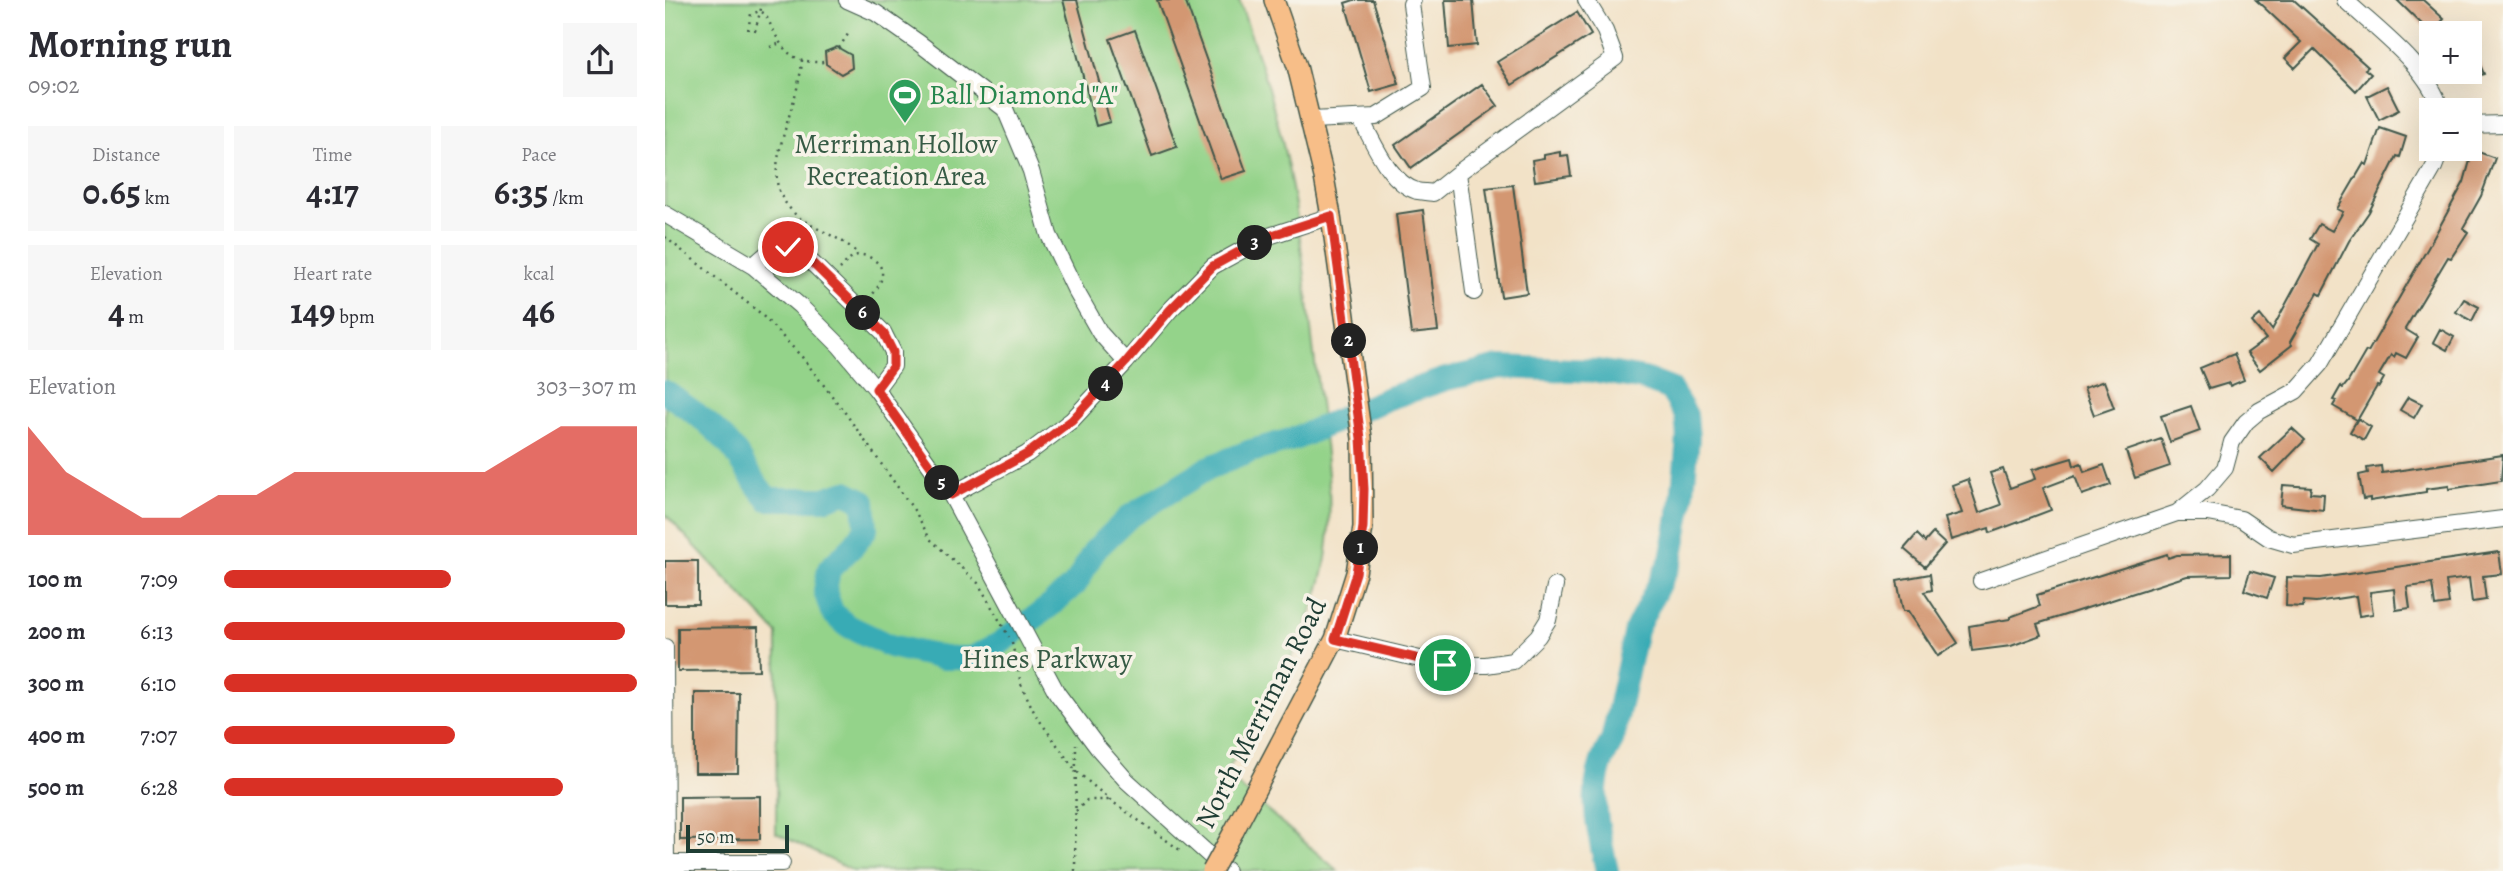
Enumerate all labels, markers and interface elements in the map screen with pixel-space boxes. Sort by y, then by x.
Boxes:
text: Morning run [28,18,232,70]
map controls [2419,21,2482,161]
button: + [2419,21,2482,84]
button: share [563,23,637,97]
text: 09:02 [28,70,79,101]
sports icon: Ball Diamond "A" [886,76,924,125]
place label: Ball Diamond "A" [929,76,1119,114]
button: − [2419,98,2482,161]
park label: Merriman Hollow Recreation Area [794,125,998,195]
text: Distance [92,142,160,168]
text: Time [313,142,352,168]
text: Pace [521,142,556,168]
text: 0.65 [82,168,141,216]
text: 4:17 [306,168,359,216]
text: 6:35 [494,168,549,216]
text: km [141,185,170,211]
text: /km [549,185,584,211]
pin [758,217,818,277]
pin: 3 [1237,226,1273,260]
icon: check [769,228,807,266]
text: 3 [1250,229,1259,255]
text: Elevation [90,261,163,287]
text: Heart rate [293,261,372,287]
text: kcal [524,261,554,287]
text: 4 [108,287,125,335]
text: 149 [290,287,335,335]
text: 46 [522,287,555,335]
pin: 6 [845,296,881,330]
text: 6 [858,299,867,325]
text: m [125,304,144,330]
text: bpm [335,304,375,330]
pin: 2 [1331,324,1367,358]
text: 2 [1344,327,1353,353]
pin: 4 [1089,366,1123,402]
text: 4 [1101,370,1110,396]
text: Elevation [28,371,116,402]
text: 303–307 m [536,371,637,402]
pin: 5 [925,466,959,500]
text: 5 [937,469,946,495]
pin: 1 [1343,530,1379,566]
text: 1 [1357,534,1364,560]
text: 100 m [28,564,83,595]
text: 7:09 [140,564,178,595]
street label: North Merriman Road [1186,590,1336,835]
text: 200 m [28,616,86,647]
text: 6:13 [140,616,174,647]
pin [1415,635,1475,695]
park label: Hines Parkway [962,640,1133,678]
icon: arrive [1426,646,1464,684]
text: 300 m [28,668,84,699]
text: 6:10 [140,668,176,699]
text: 400 m [28,720,85,751]
text: 7:07 [140,720,177,751]
text: 500 m [28,772,84,803]
text: 6:28 [140,772,178,803]
scale bar [686,822,789,854]
text: 50 m [697,824,735,850]

